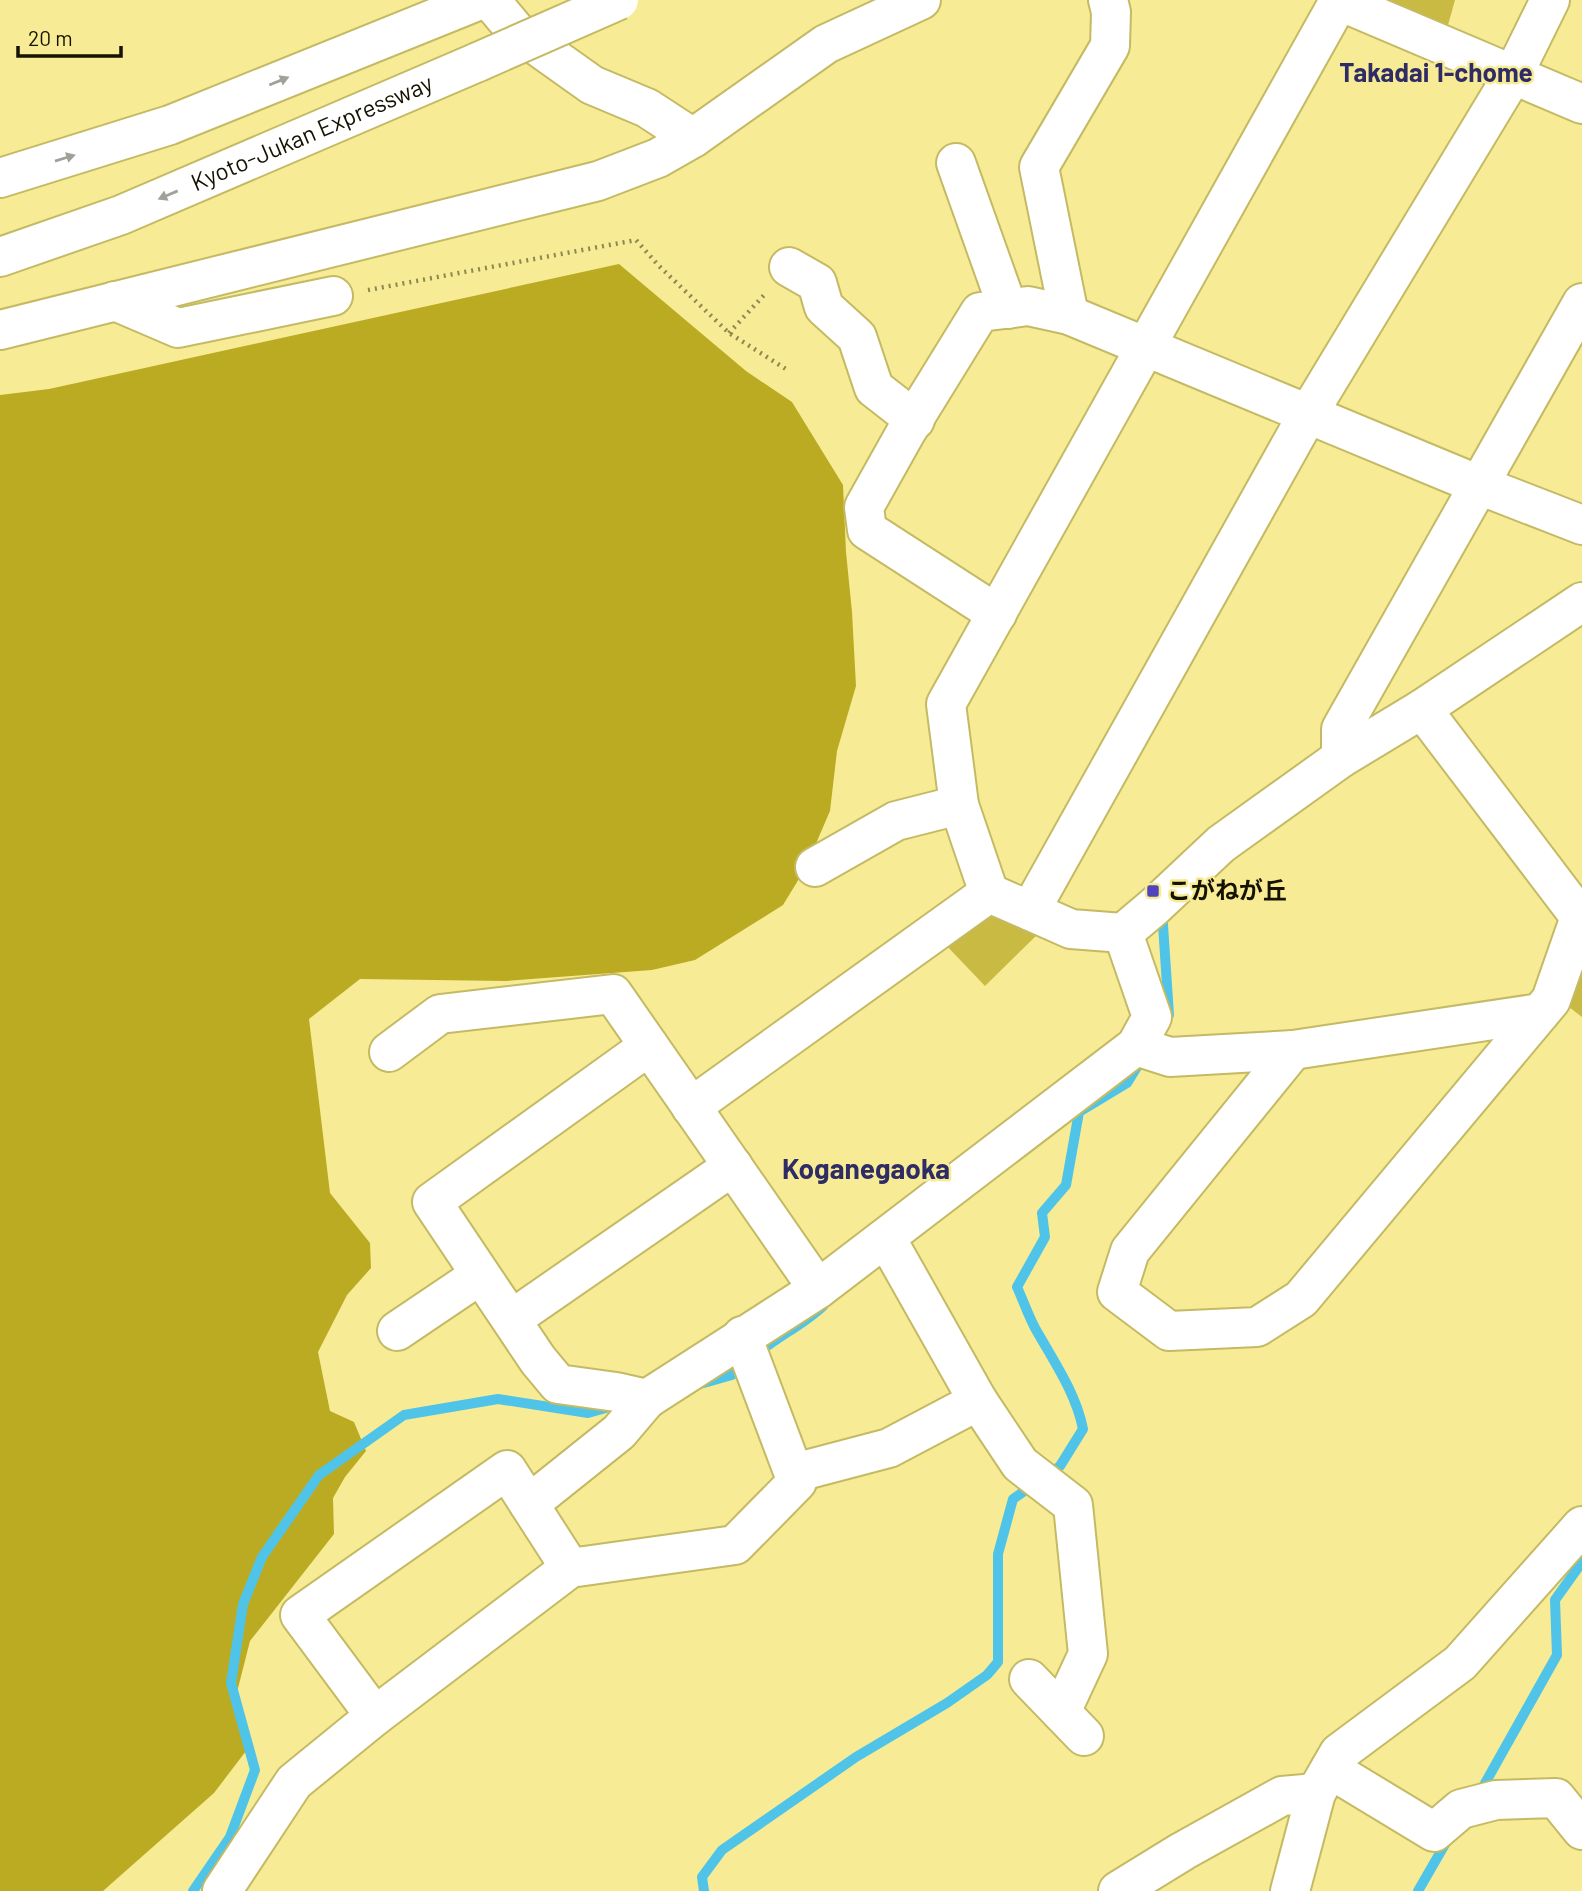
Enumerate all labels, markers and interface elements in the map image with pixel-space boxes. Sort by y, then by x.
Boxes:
scale bar [18,14,121,58]
text: 20 m [28,25,73,50]
district label: Takadai 1-chome [1339,56,1533,87]
street label: Kyoto-Jukan Expressway [186,67,437,196]
one-way arrow [269,76,290,87]
one-way arrow [55,152,76,162]
one-way arrow [157,190,178,201]
place label: こがねが丘 [1167,875,1287,904]
marker: こがねが丘 [1145,883,1161,899]
district label: Koganegaoka [782,1151,950,1185]

